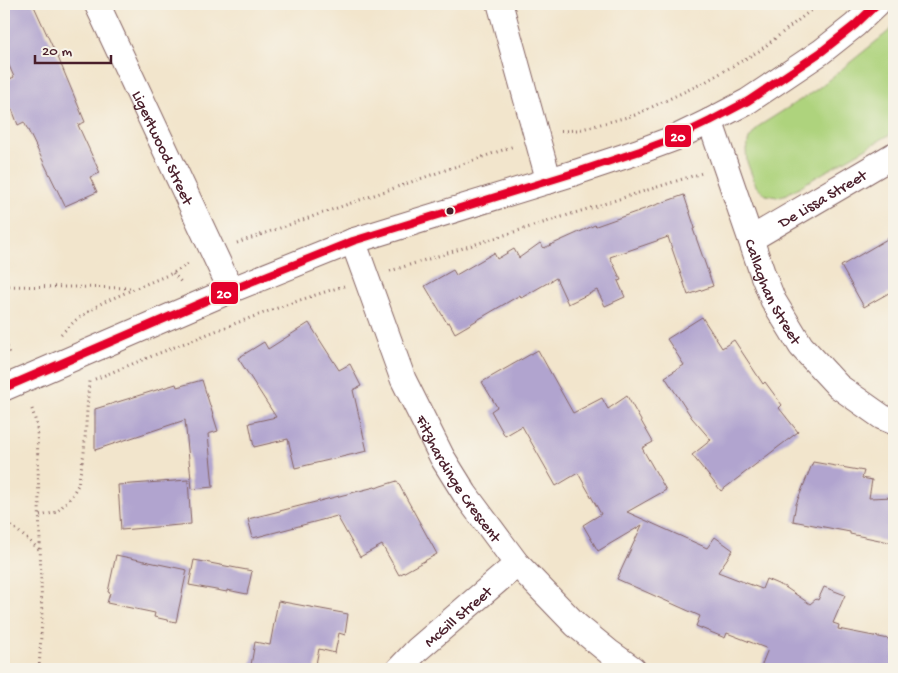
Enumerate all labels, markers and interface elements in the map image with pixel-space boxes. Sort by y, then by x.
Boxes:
scale bar [35,32,111,64]
text: 20 m [42,43,72,61]
street label: Ligertwood Street [126,88,196,210]
line badge: 20 [664,124,692,148]
text: 20 [671,130,685,147]
street label: De Lissa Street [775,166,872,234]
unlabelled marker [445,206,455,216]
street label: Callaghan Street [738,237,805,350]
line badge: 20 [210,281,239,305]
text: 20 [217,287,231,304]
street label: Fitzhardinge Crescent [409,412,504,548]
street label: McGill Street [421,583,498,653]

